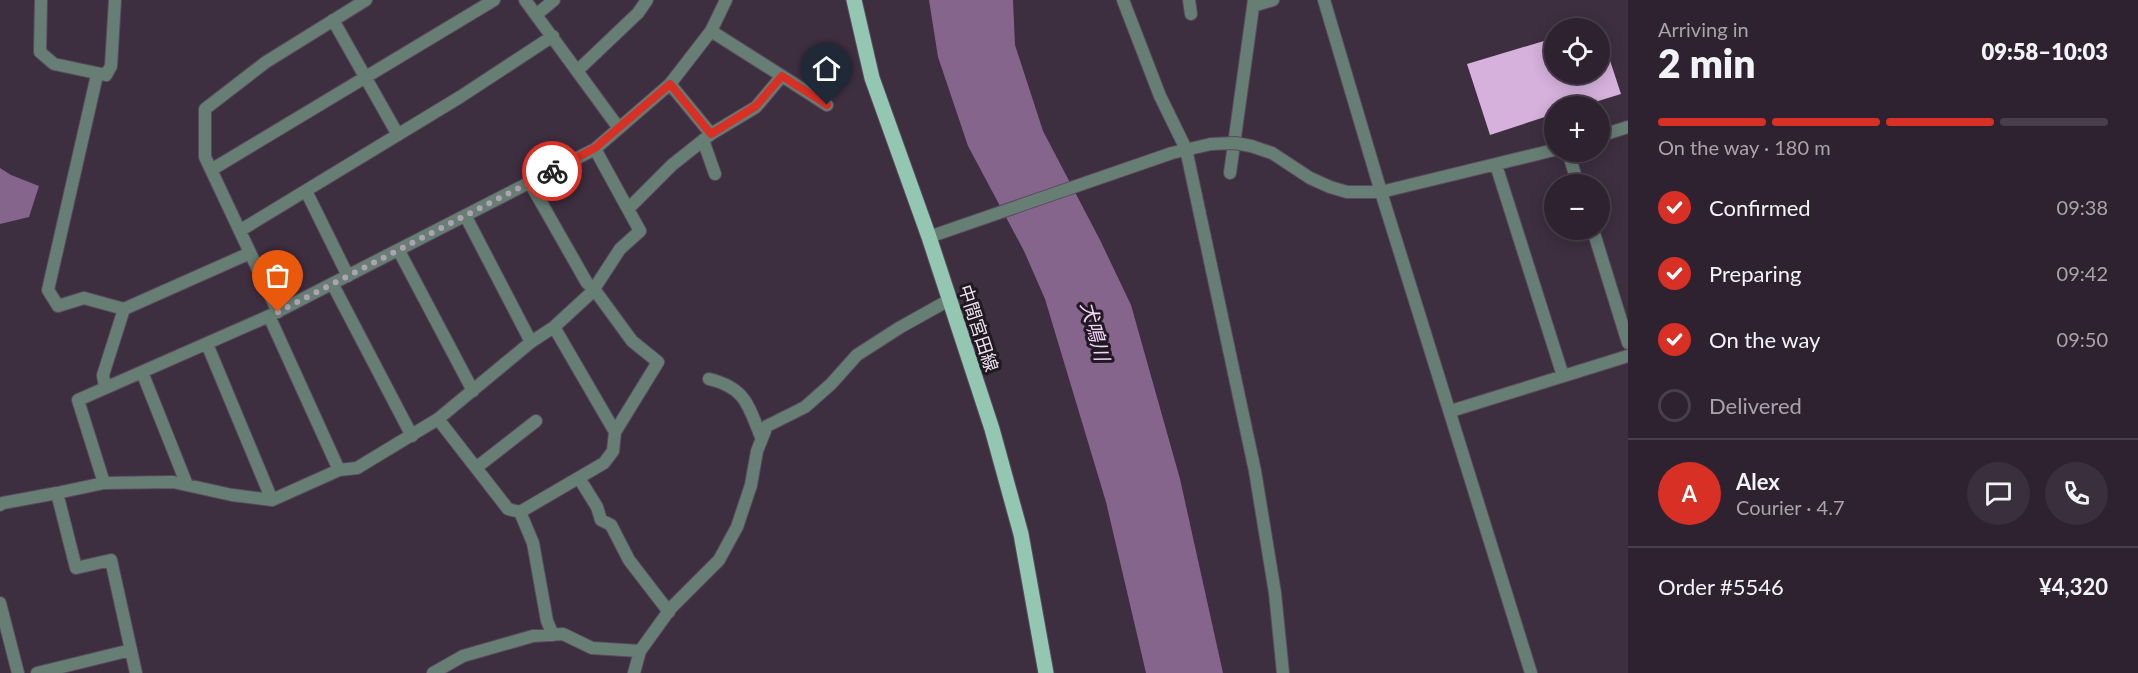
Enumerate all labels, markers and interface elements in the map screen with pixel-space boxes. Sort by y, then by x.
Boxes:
text: Arriving in [1658,17,1749,41]
map controls [1544,18,1610,240]
button: locate [1544,18,1610,84]
text: 09:58–10:03 [1982,38,2108,65]
text: 2 min [1658,40,1755,86]
pin [801,43,852,105]
icon: home [810,52,843,85]
button: + [1544,96,1610,162]
text: On the way · 180 m [1658,135,1831,159]
courier [522,141,582,201]
icon: bike [536,155,569,188]
button: − [1544,174,1610,240]
icon: check [1658,191,1691,224]
text: Confirmed [1709,194,1811,221]
text: 09:38 [2057,195,2108,219]
pin [252,250,303,312]
icon: check [1658,257,1691,290]
icon: bag [261,259,294,292]
text: Preparing [1709,260,1801,287]
text: 09:42 [2057,261,2108,285]
street label: 中間宮田線 [955,282,1003,374]
water label: 犬鳴川 [1077,299,1116,365]
icon: check [1658,323,1691,356]
text: On the way [1709,326,1820,353]
text: 09:50 [2057,327,2108,351]
text: Delivered [1709,392,1802,419]
button: chat [1967,462,2030,525]
button: phone [2045,462,2108,525]
text: Alex [1736,468,1780,495]
text: A [1682,480,1697,507]
text: Courier · 4.7 [1736,495,1845,519]
text: Order #5546 [1658,573,1784,600]
text: ¥4,320 [2039,573,2108,600]

